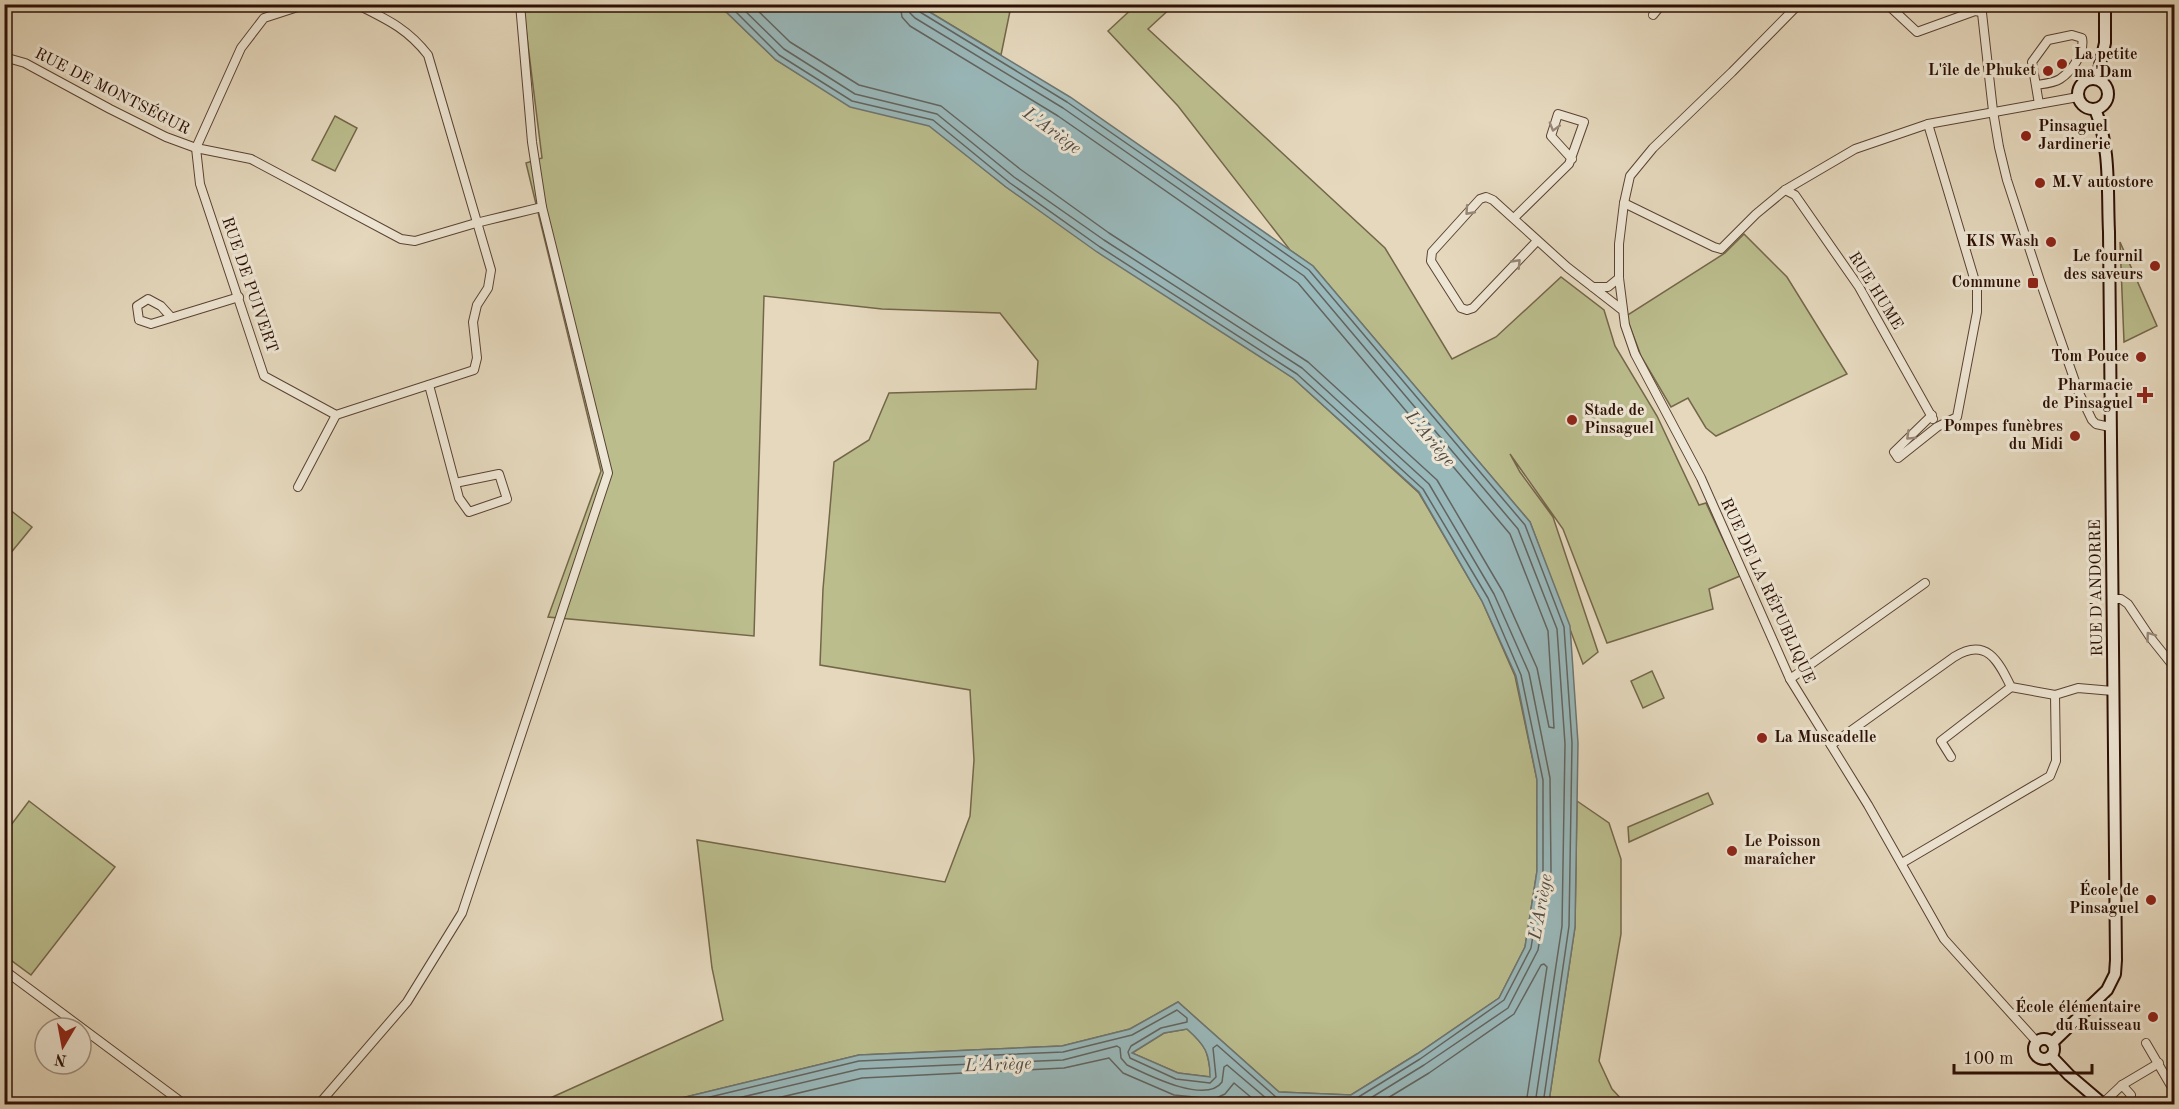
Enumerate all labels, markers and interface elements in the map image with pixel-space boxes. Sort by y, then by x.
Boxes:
street label: RUE DE MONTSÉGUR [32,42,194,138]
place label: La petite ma'Dam [2074,47,2138,81]
marker: La petite ma'Dam [2055,57,2069,71]
place label: L'île de Phuket [1928,63,2036,79]
marker: L'île de Phuket [2041,64,2055,78]
water label: L'Ariège [1019,103,1084,158]
place label: Pinsaguel Jardinerie [2038,119,2111,153]
one-way arrow [1549,121,1561,132]
marker: Pinsaguel Jardinerie [2019,129,2033,143]
place label: M.V autostore [2052,175,2154,191]
marker: M.V autostore [2033,176,2047,190]
one-way arrow [1465,205,1476,215]
street label: RUE DE PUIVERT [218,215,280,355]
place label: KIS Wash [1966,234,2039,250]
marker: KIS Wash [2044,235,2058,249]
street label: RUE HUME [1845,249,1905,333]
place label: Le fournil des saveurs [2063,249,2143,283]
one-way arrow [1509,259,1520,270]
marker: Le fournil des saveurs [2148,259,2162,273]
place label: Commune [1952,275,2021,291]
marker: Commune [2026,276,2040,290]
place label: Tom Pouce [2051,349,2129,365]
marker: Tom Pouce [2134,350,2148,364]
place label: Pharmacie de Pinsaguel [2042,378,2133,412]
marker: Pharmacie de Pinsaguel [2138,388,2152,402]
place label: Stade de Pinsaguel [1584,403,1654,437]
water label: L'Ariège [1401,407,1458,470]
marker: Stade de Pinsaguel [1565,413,1579,427]
place label: Pompes funèbres du Midi [1943,419,2063,453]
one-way arrow [1906,429,1917,440]
marker: Pompes funèbres du Midi [2068,429,2082,443]
street label: RUE DE LA RÉPUBLIQUE [1717,494,1821,686]
street label: RUE D'ANDORRE [2088,519,2106,657]
one-way arrow [2146,632,2157,643]
place label: La Muscadelle [1774,730,1876,746]
marker: La Muscadelle [1755,731,1769,745]
place label: Le Poisson maraîcher [1744,834,1821,868]
marker: Le Poisson maraîcher [1725,844,1739,858]
water label: L'Ariège [1526,873,1556,942]
place label: École de Pinsaguel [2069,879,2139,917]
marker: École de Pinsaguel [2144,893,2158,907]
place label: École élémentaire du Ruisseau [2015,996,2141,1034]
marker: École élémentaire du Ruisseau [2146,1010,2160,1024]
north arrow [33,1016,93,1076]
scale bar [1954,1037,2092,1075]
text: N [53,1050,68,1068]
text: 100 m [1963,1050,2014,1068]
water label: L'Ariège [963,1055,1032,1075]

